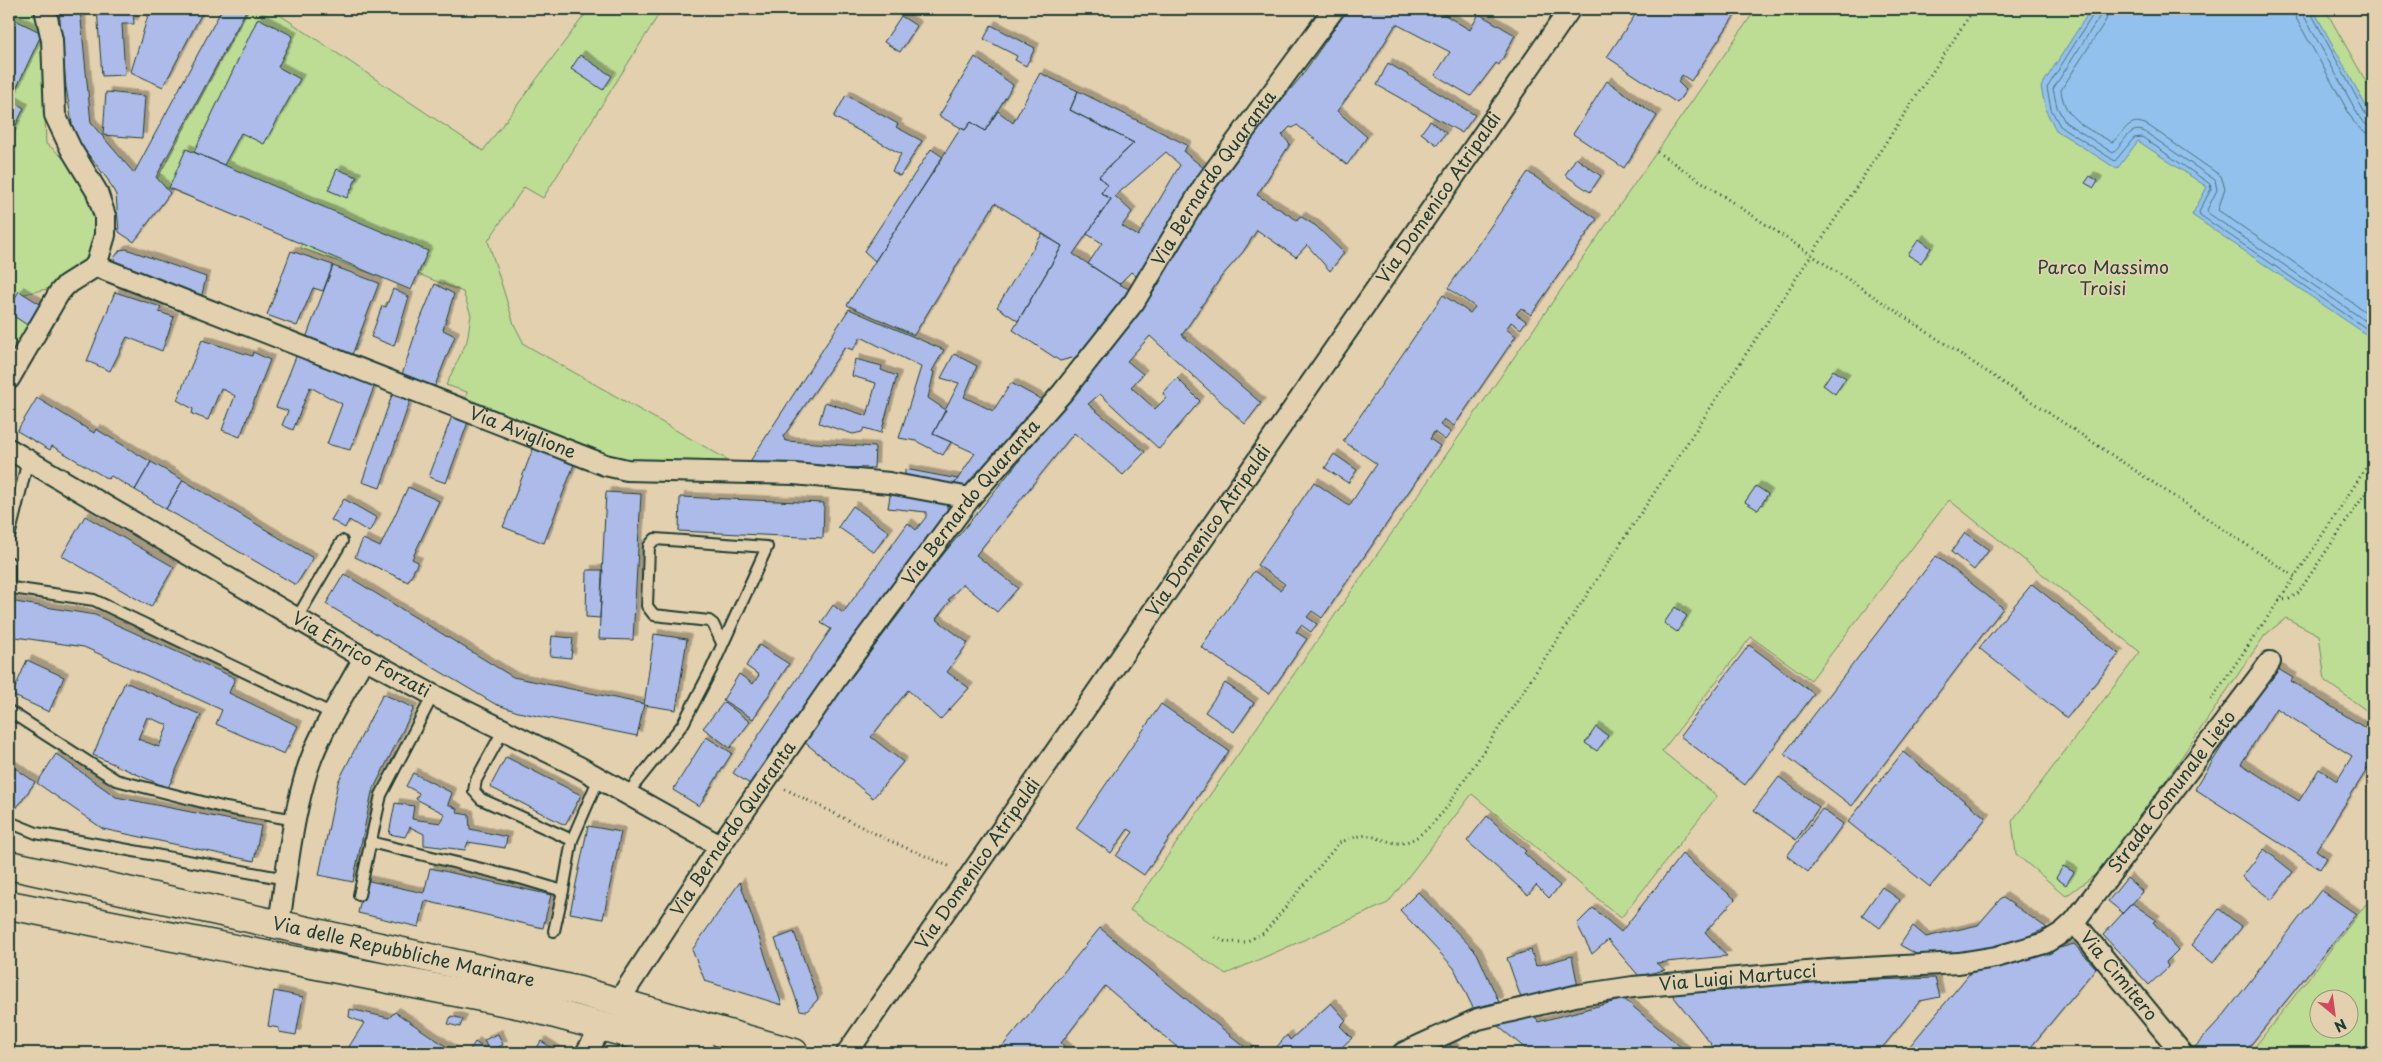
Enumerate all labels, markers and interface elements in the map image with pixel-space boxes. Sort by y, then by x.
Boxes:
street label: Via Bernardo Quaranta [1144,83,1282,271]
street label: Via Domenico Atripaldi [1369,106,1507,289]
park label: Parco Massimo Troisi [2037,253,2169,301]
street label: Via Aviglione [466,398,581,464]
street label: Via Bernardo Quaranta [895,412,1046,591]
street label: Via Domenico Atripaldi [1138,439,1276,622]
street label: Via Enrico Forzati [288,604,436,703]
street label: Strada Comunale Lieto [2100,704,2241,878]
street label: Via Bernardo Quaranta [663,734,802,921]
street label: Via Domenico Atripaldi [908,772,1046,954]
street label: Via delle Repubbliche Marinare [270,909,538,993]
street label: Via Cimitero [2074,924,2165,1026]
street label: Via Luigi Martucci [1658,956,1818,997]
north arrow [2310,990,2360,1040]
text: N [2331,1014,2350,1038]

